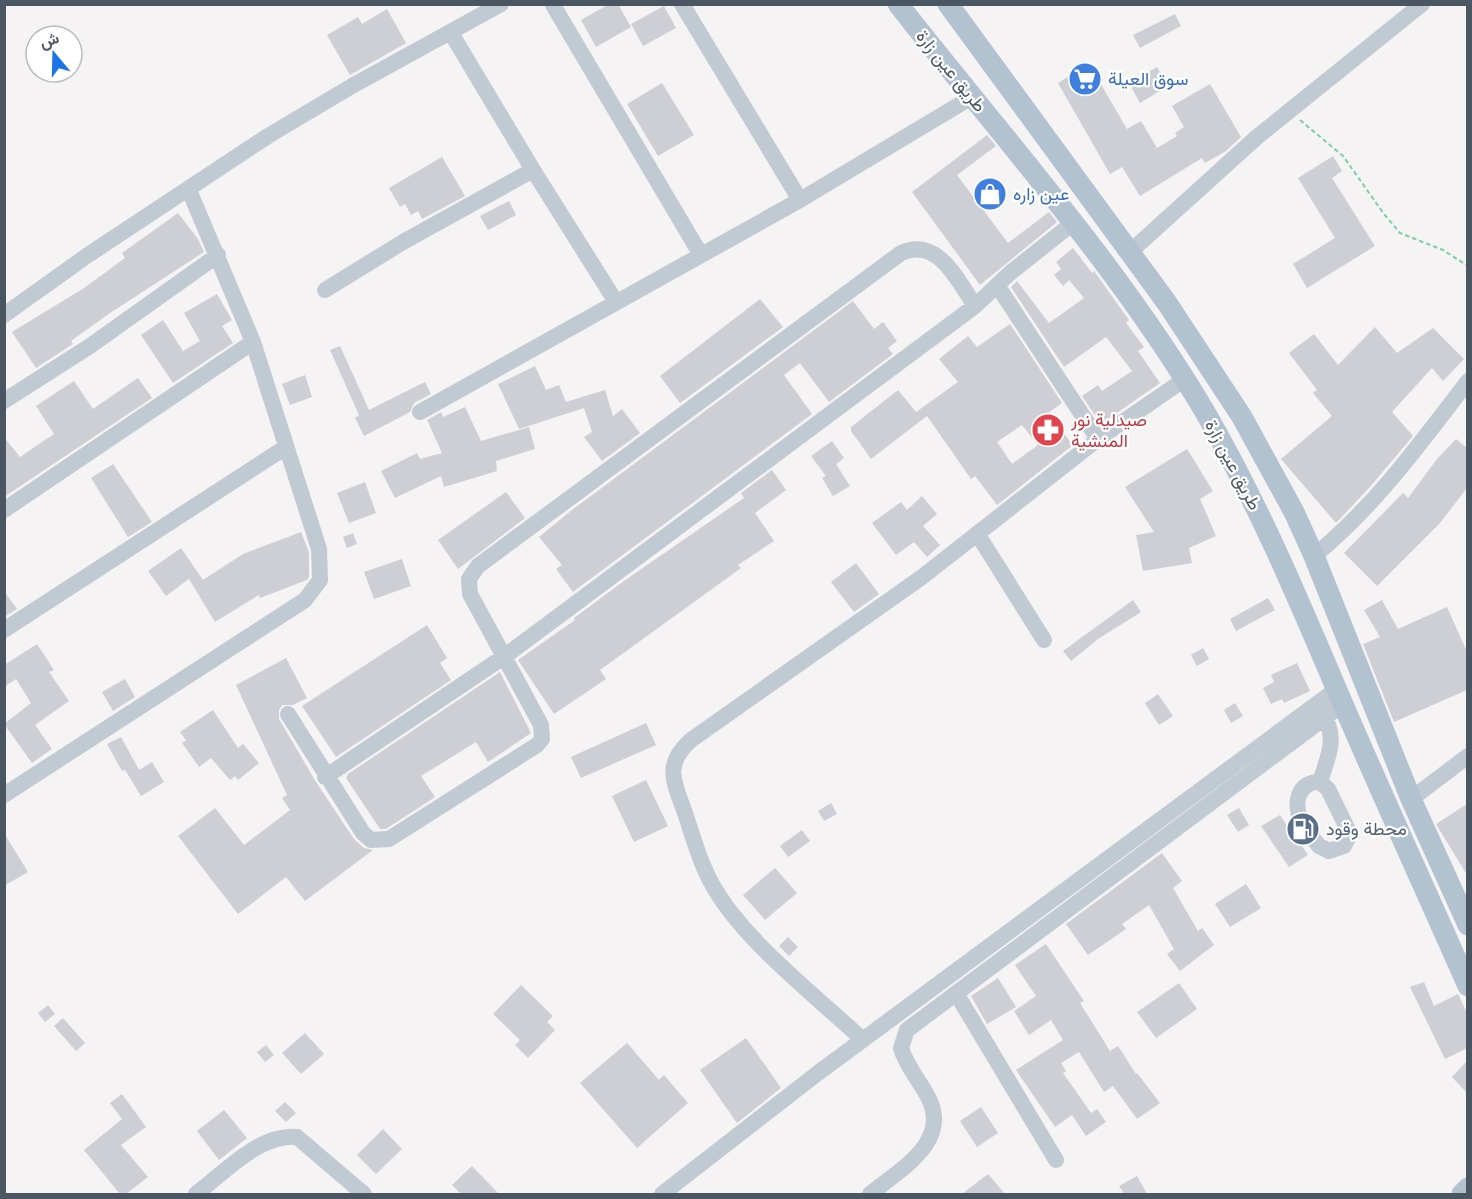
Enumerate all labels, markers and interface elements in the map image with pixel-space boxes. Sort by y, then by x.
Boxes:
north arrow [24,24,84,84]
street label: طريق عين زارة [911,25,992,116]
text: ش [37,27,61,52]
supermarket icon: سوق العيلة [1067,61,1103,97]
place label: سوق العيلة [1108,67,1189,90]
shop icon: عين زاره [972,176,1008,212]
place label: عين زاره [1013,182,1069,205]
place label: صيدلية نور المنشية [1070,408,1147,451]
pharmacy icon: صيدلية نور المنشية [1030,412,1066,448]
street label: طريق عين زارة [1200,416,1267,514]
fuel station icon: محطة وقود [1285,811,1321,847]
place label: محطة وقود [1326,817,1407,840]

